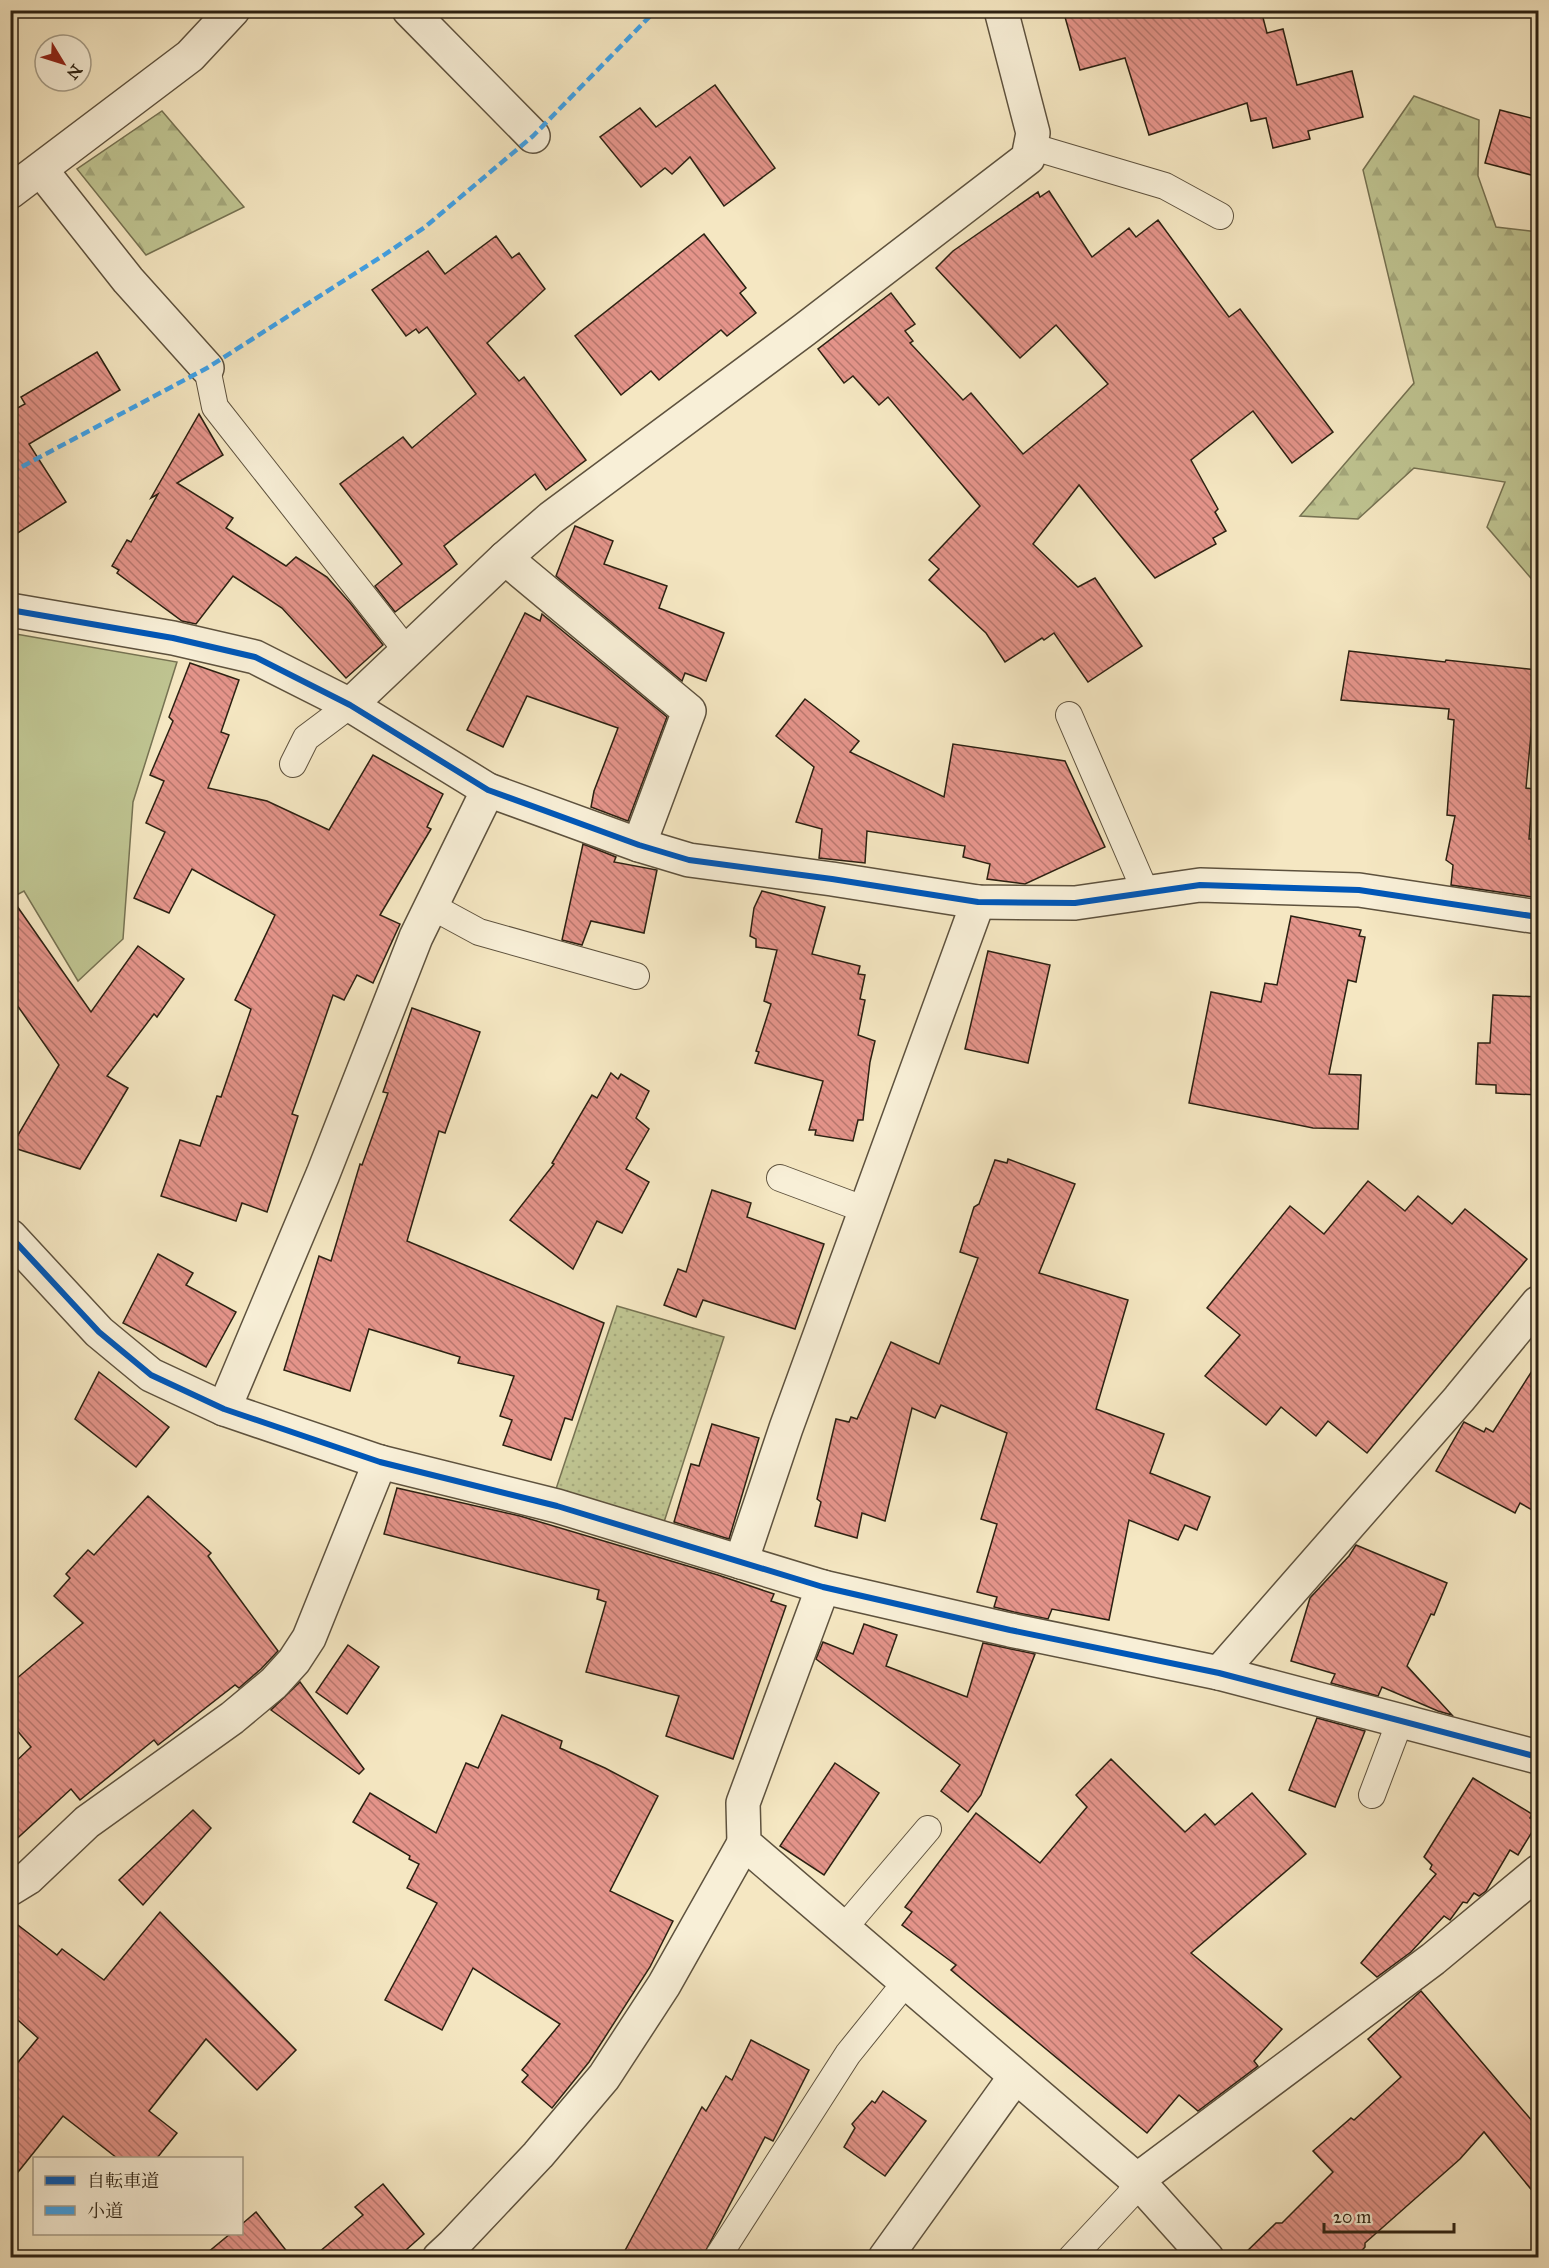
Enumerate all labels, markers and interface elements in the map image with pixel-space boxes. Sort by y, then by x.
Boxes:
north arrow [33,33,93,93]
text: N [63,61,86,83]
legend [33,2157,243,2235]
text: 自転車道 [87,2170,159,2192]
scale bar [1324,2196,1454,2234]
text: 小道 [87,2200,123,2222]
text: 20 m [1333,2206,1371,2228]

